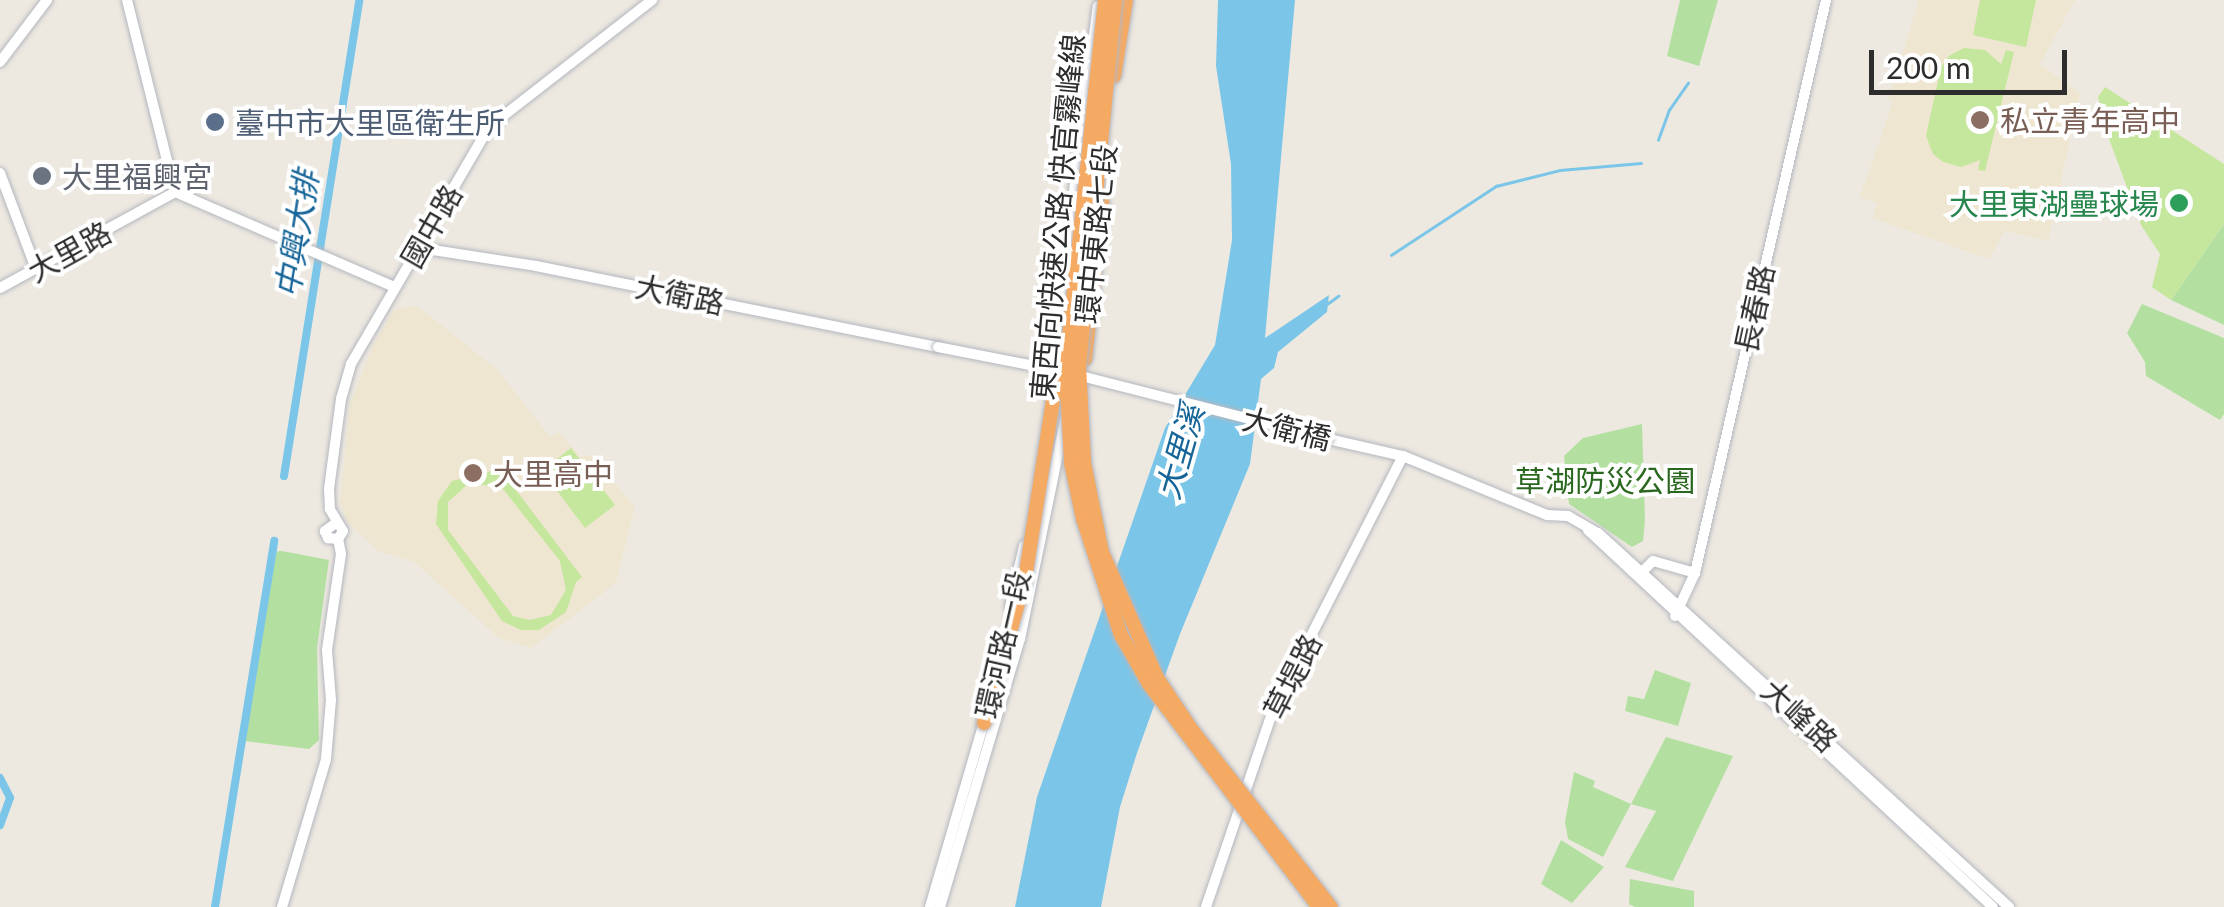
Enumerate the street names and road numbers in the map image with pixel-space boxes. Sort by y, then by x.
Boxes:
street label: 東西向快速公路 快官霧峰線 [1023,32,1091,402]
street label: 環中東路七段 [1068,143,1122,325]
street label: 國中路 [393,178,469,274]
street label: 大里路 [21,213,117,289]
street label: 長春路 [1727,261,1781,357]
street label: 大衛路 [632,267,728,321]
street label: 大衛橋 [1239,400,1335,456]
street label: 環河路一段 [968,567,1036,721]
street label: 草堤路 [1256,628,1328,724]
street label: 大峰路 [1755,671,1845,759]

